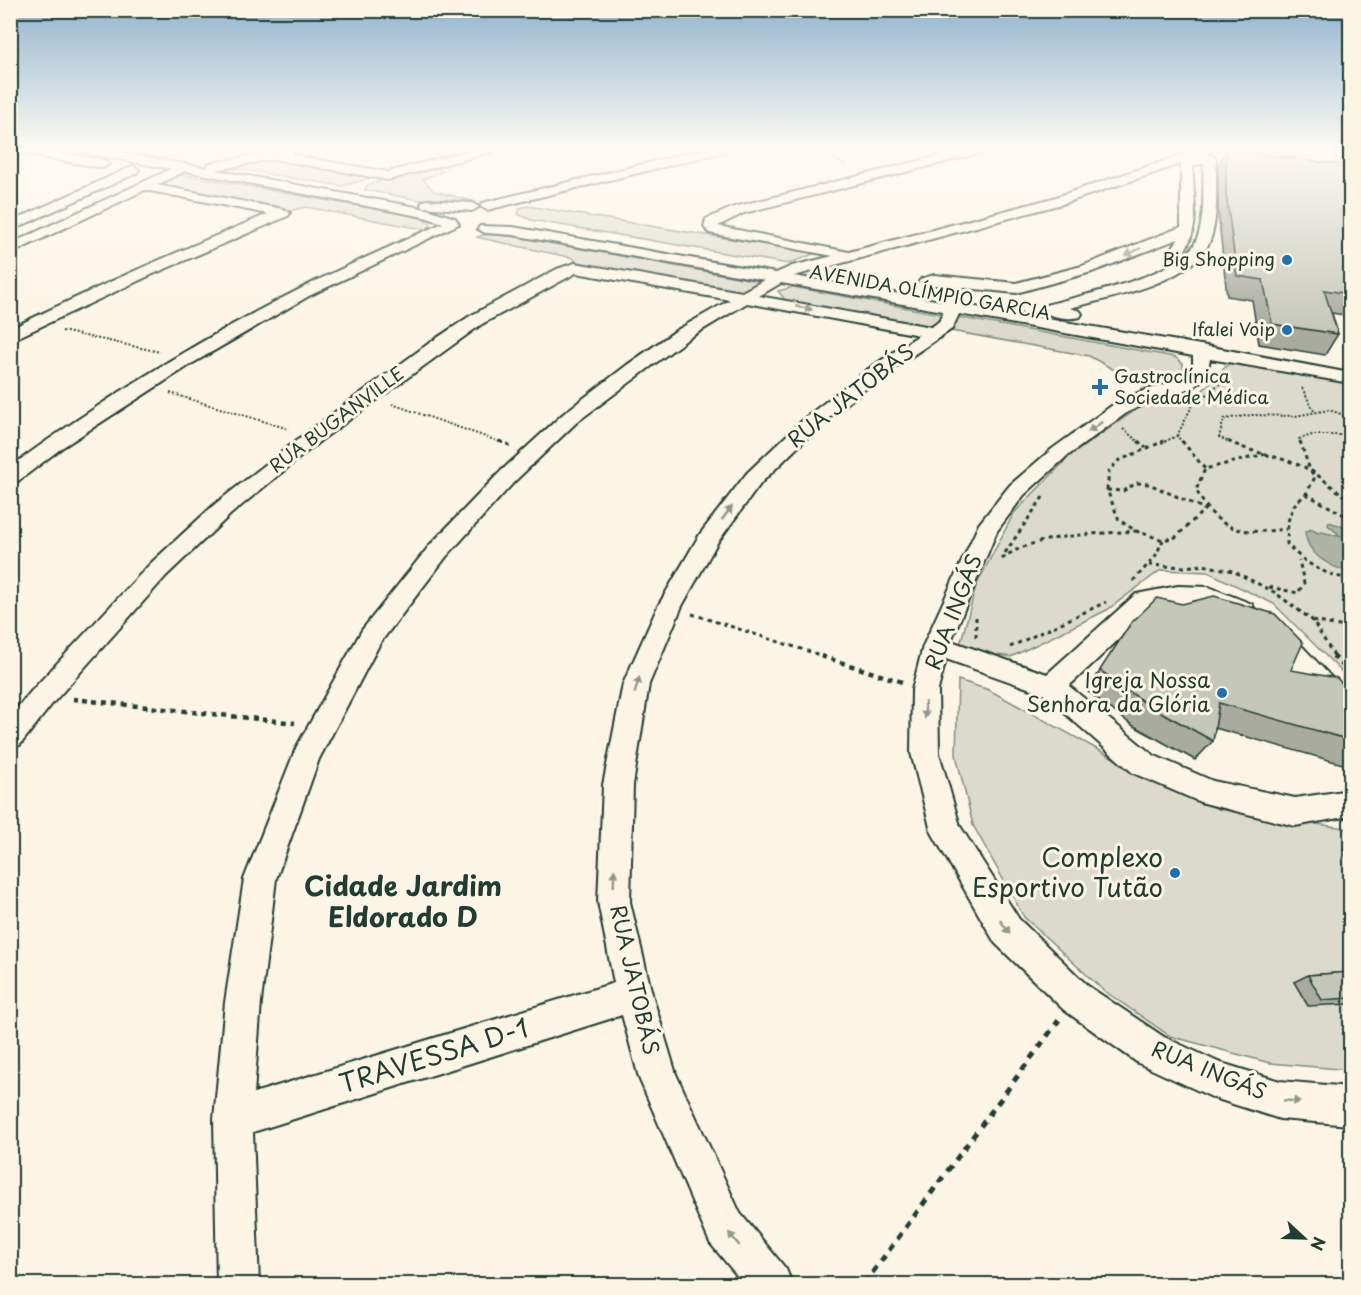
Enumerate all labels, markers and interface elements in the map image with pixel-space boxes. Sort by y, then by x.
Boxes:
place label: Big Shopping [1162,245,1275,272]
one-way arrow [1124,247,1141,256]
marker: Big Shopping [1280,253,1294,267]
street label: AVENIDA OLÍMPIO GARCIA [808,257,1053,326]
one-way arrow [794,304,813,313]
place label: Ifalei Voip [1192,315,1275,342]
marker: Ifalei Voip [1280,323,1294,337]
street label: RUA JATOBÁS [780,335,920,454]
street label: RUA BUGANVILLE [263,359,409,478]
place label: Gastroclínica Sociedade Médica [1114,362,1269,410]
marker: Gastroclínica Sociedade Médica [1091,378,1109,396]
one-way arrow [1087,421,1103,433]
one-way arrow [721,506,733,522]
street label: RUA INGÁS [915,549,989,674]
place label: Igreja Nossa Senhora da Glória [1027,663,1210,719]
one-way arrow [633,676,642,694]
marker: Igreja Nossa Senhora da Glória [1215,686,1229,700]
one-way arrow [920,700,930,719]
place label: Complexo Esportivo Tutão [972,837,1163,906]
district label: Cidade Jardim Eldorado D [304,864,502,936]
marker: Complexo Esportivo Tutão [1168,866,1182,880]
one-way arrow [610,869,619,888]
street label: RUA JATOBÁS [603,901,669,1058]
one-way arrow [999,918,1011,934]
street label: TRAVESSA D-1 [334,1007,533,1102]
street label: RUA INGÁS [1147,1031,1272,1107]
one-way arrow [1282,1096,1301,1106]
north arrow [1274,1208,1334,1268]
one-way arrow [728,1232,741,1247]
text: N [1305,1234,1332,1254]

